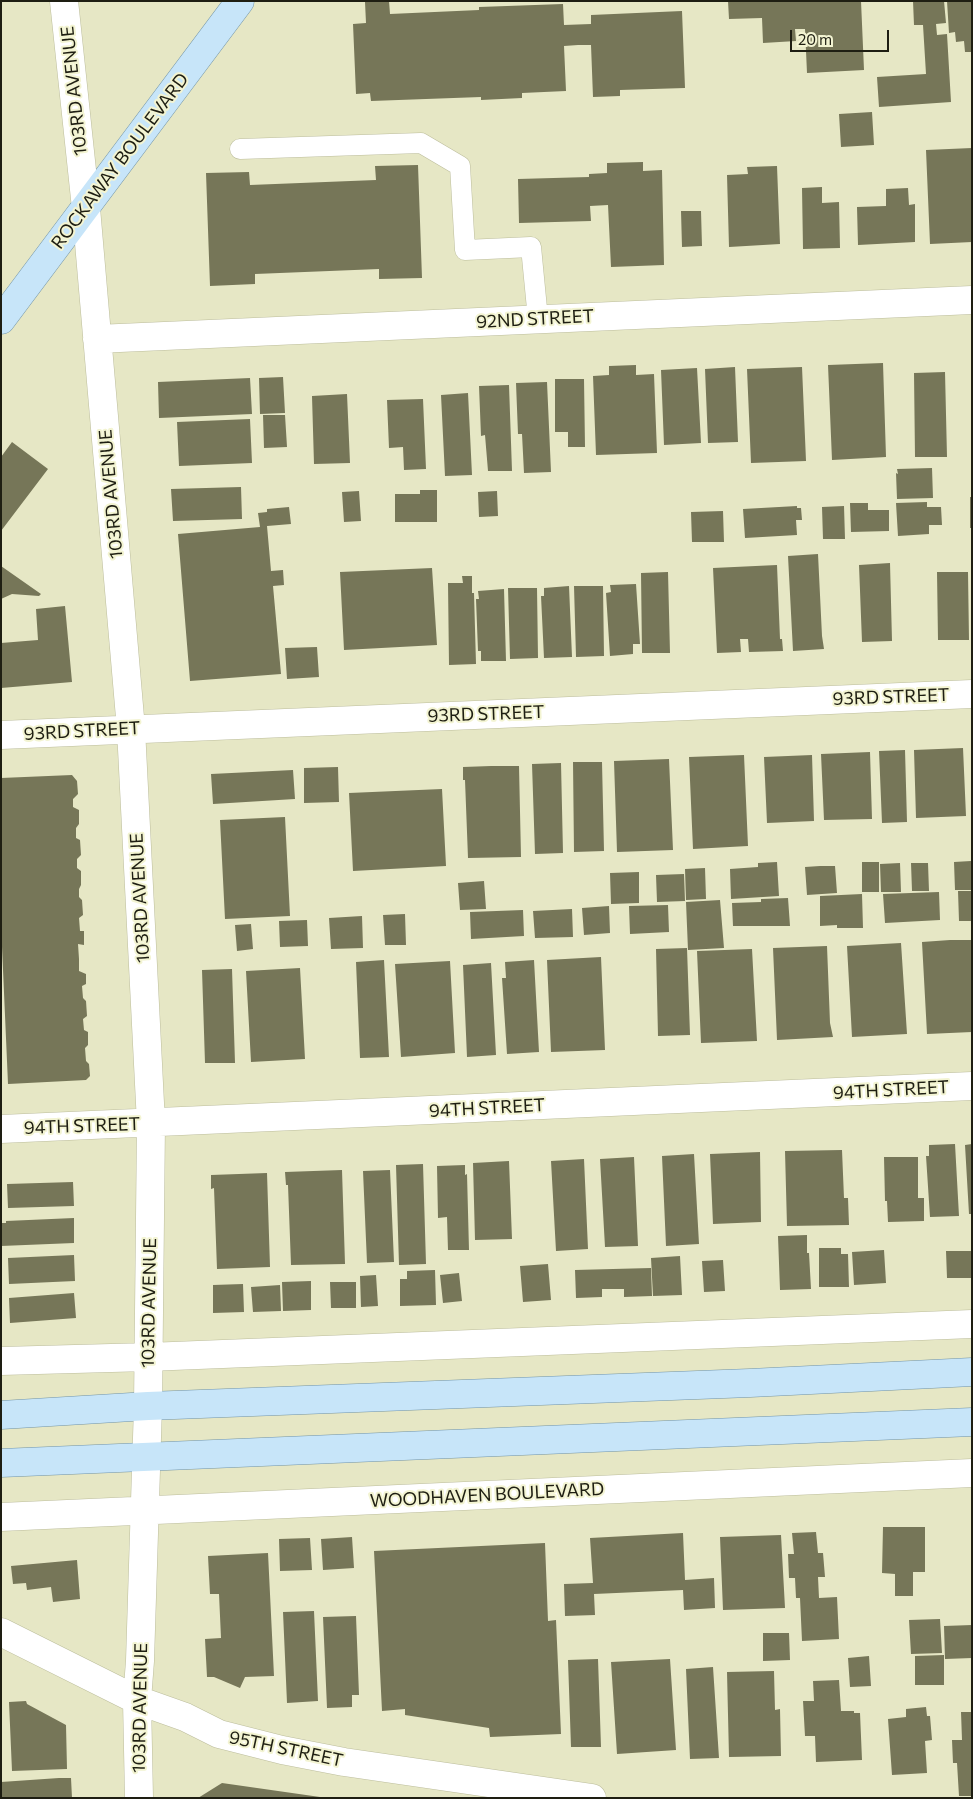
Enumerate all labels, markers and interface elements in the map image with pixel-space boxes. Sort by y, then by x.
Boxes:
scale bar [793,20,892,52]
street label: 103RD AVENUE [56,25,92,157]
text: 20 m [798,30,832,48]
street label: ROCKAWAY BOULEVARD [47,69,193,253]
street label: 92ND STREET [476,305,594,333]
street label: 103RD AVENUE [95,428,127,560]
street label: 93RD STREET [832,684,950,710]
street label: 93RD STREET [427,701,545,727]
street label: 93RD STREET [23,717,141,745]
street label: 103RD AVENUE [126,833,154,963]
street label: 94TH STREET [832,1076,950,1104]
street label: 94TH STREET [428,1094,546,1122]
street label: 94TH STREET [24,1113,140,1139]
street label: 103RD AVENUE [137,1238,161,1368]
street label: WOODHAVEN BOULEVARD [369,1478,605,1512]
street label: 103RD AVENUE [128,1643,152,1773]
street label: 95TH STREET [227,1726,345,1772]

